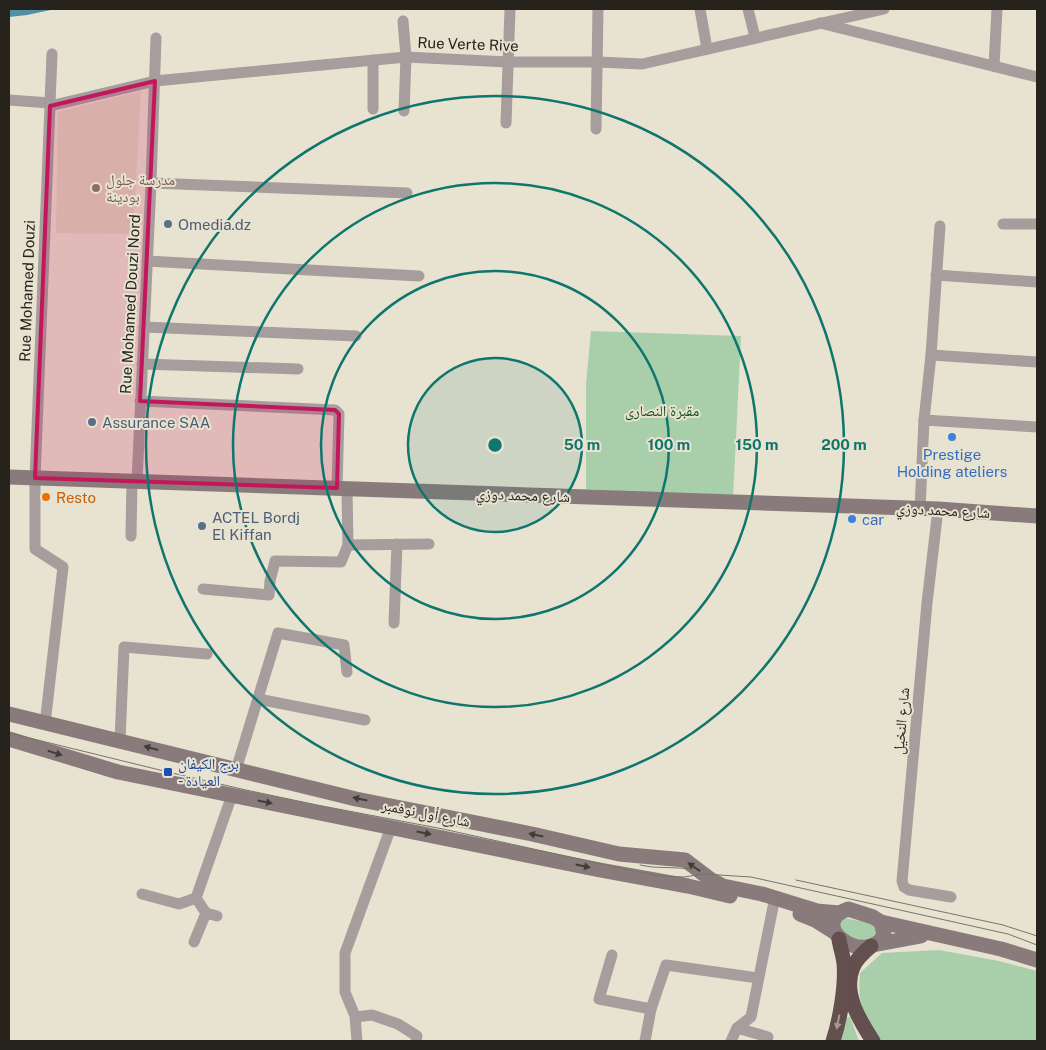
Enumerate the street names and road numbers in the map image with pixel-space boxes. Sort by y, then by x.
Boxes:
street label: Rue Verte Rive [417,34,519,54]
street label: Rue Mohamed Douzi Nord [117,214,143,394]
street label: Rue Mohamed Douzi [16,220,38,362]
street label: شارع محمد دوزي [475,485,571,509]
street label: شارع محمد دوزي [895,499,991,525]
street label: شارع النخيل [890,686,914,756]
street label: شارع أول نوفمبر [379,796,472,832]

